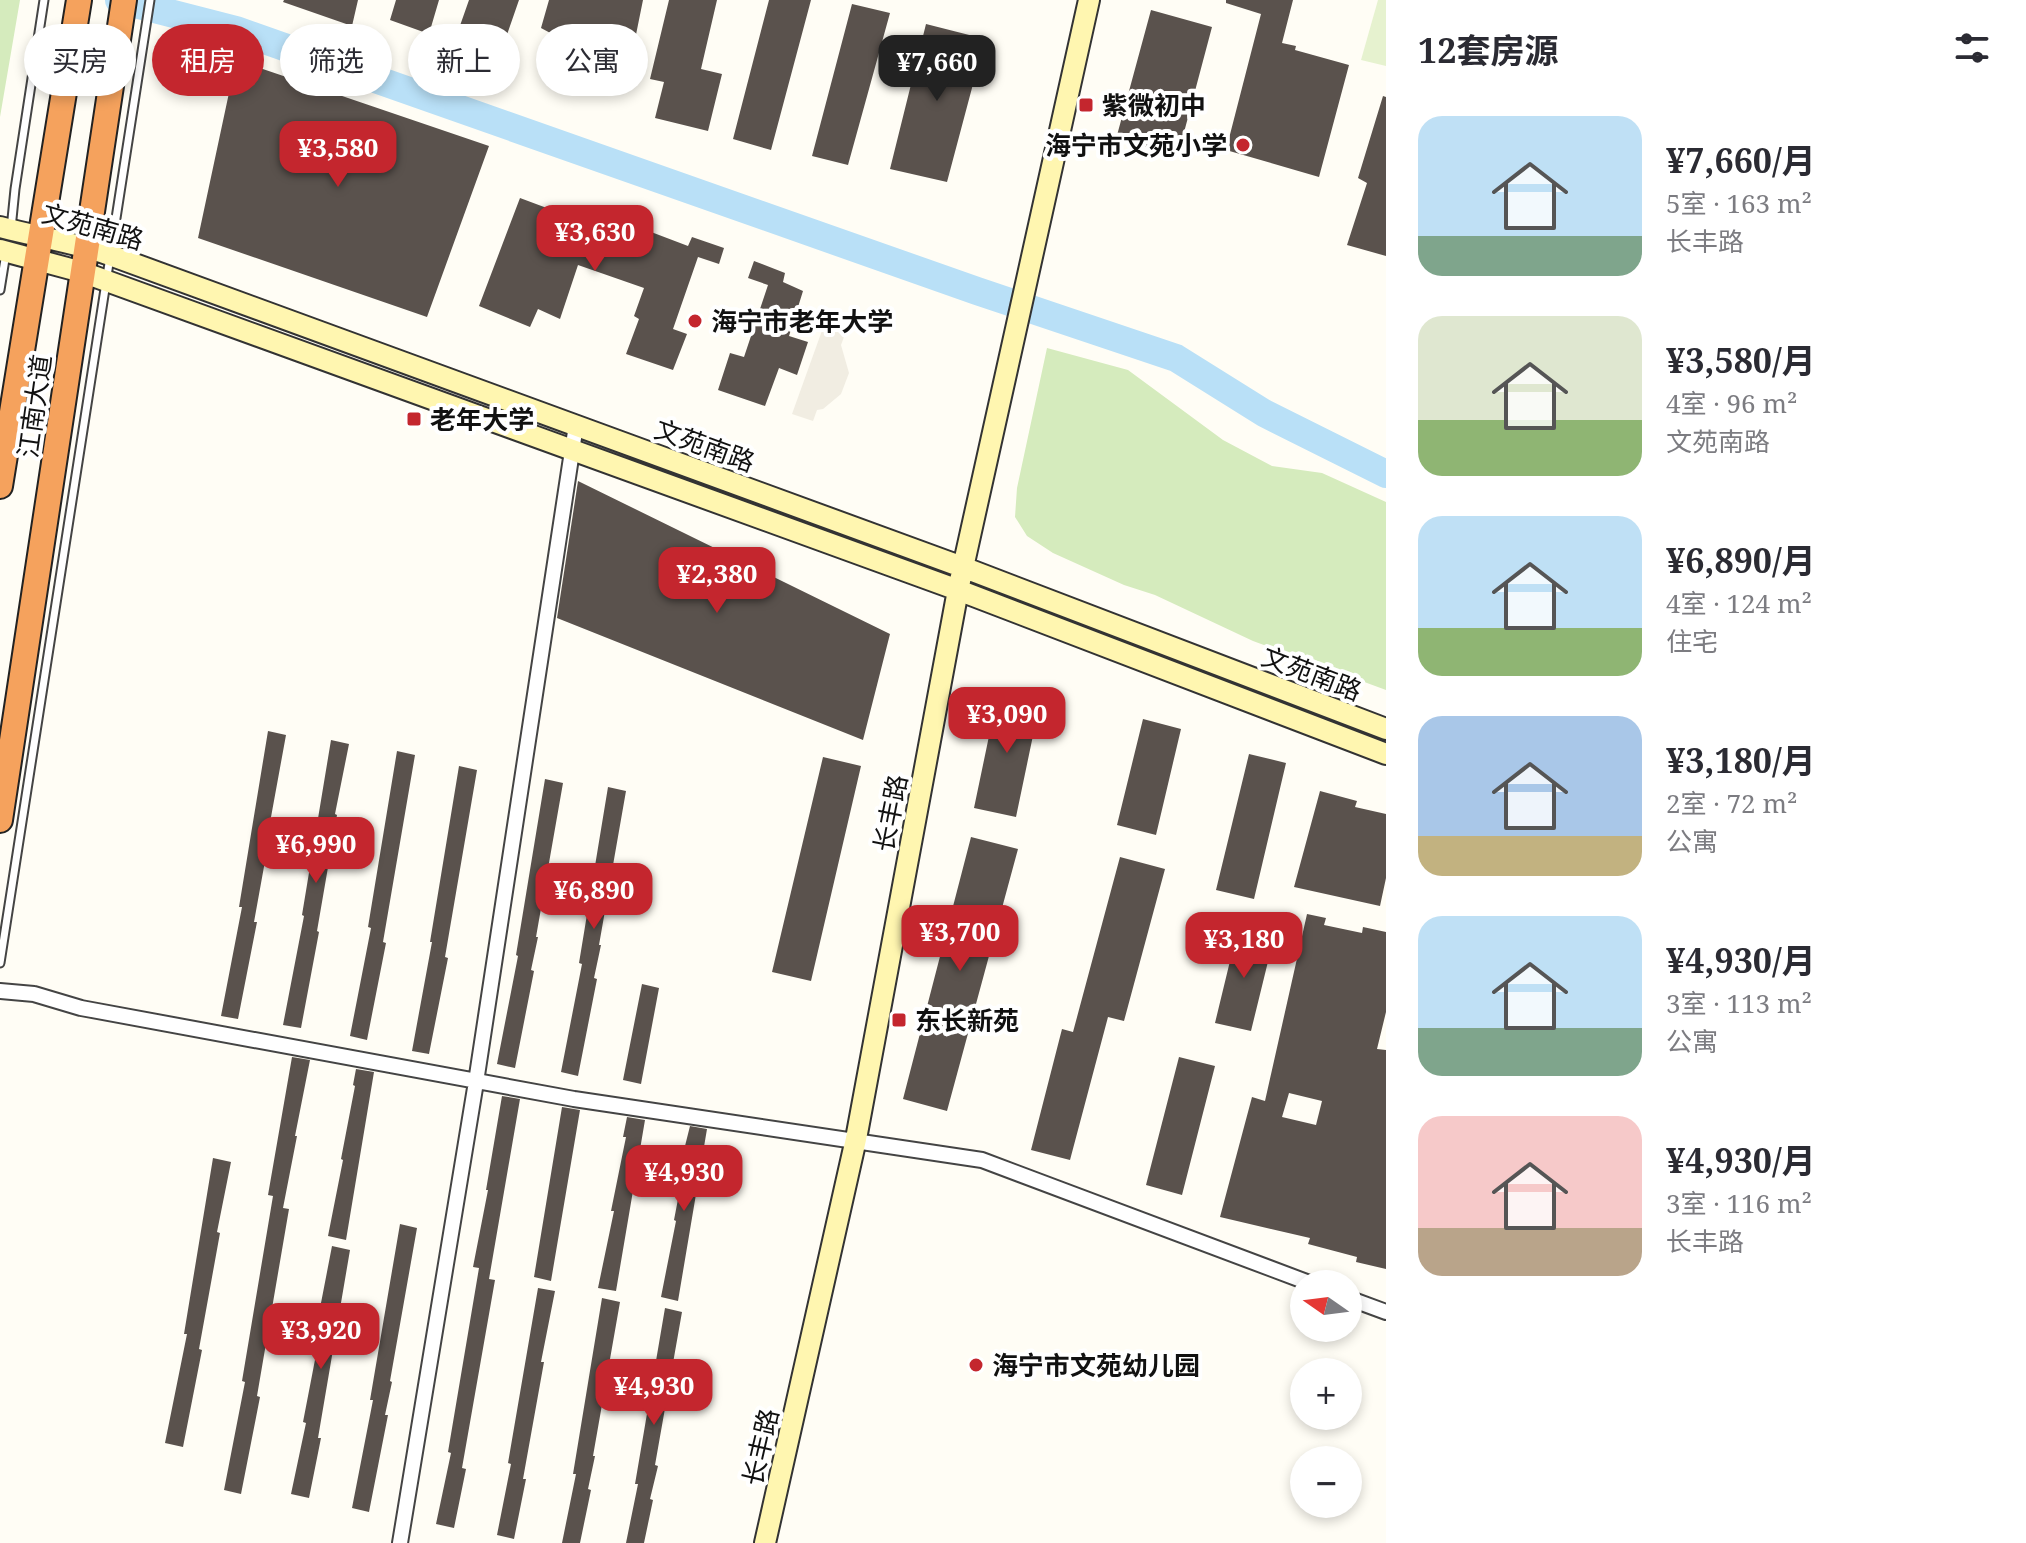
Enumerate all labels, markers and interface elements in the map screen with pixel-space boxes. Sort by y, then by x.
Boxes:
chip: 买房 [24,24,136,96]
chip: 租房 [152,24,264,96]
chip: 筛选 [280,24,392,96]
chip: 新上 [408,24,520,96]
chip: 公寓 [536,24,648,96]
icon: filters [1950,26,1994,70]
text: 12套房源 [1418,27,1558,73]
pin: ¥7,660 [872,35,1002,103]
text: ¥7,660 [896,43,978,79]
place label: 紫微初中 [1102,87,1206,123]
marker: 紫微初中 [1077,96,1095,114]
pin: ¥3,580 [273,121,403,189]
place label: 海宁市文苑小学 [1045,127,1227,163]
text: ¥3,580 [297,129,379,165]
marker: 海宁市文苑小学 [1234,136,1252,154]
text: ¥7,660/月 [1666,137,1816,183]
icon: home [1482,148,1578,244]
text: 5室 · 163 m² [1666,185,1812,221]
street label: 文苑南路 [38,194,148,258]
pin: ¥3,630 [530,205,660,273]
text: ¥3,630 [554,213,636,249]
text: 长丰路 [1666,223,1744,259]
place label: 海宁市老年大学 [711,303,893,339]
marker: 海宁市老年大学 [686,312,704,330]
text: ¥3,580/月 [1666,337,1816,383]
icon: home [1482,348,1578,444]
street label: 江南大道 [9,352,59,460]
text: 4室 · 96 m² [1666,385,1797,421]
place label: 老年大学 [430,401,534,437]
marker: 老年大学 [405,410,423,428]
street label: 文苑南路 [650,410,760,480]
text: 文苑南路 [1666,423,1770,459]
text: ¥6,890/月 [1666,537,1816,583]
pin: ¥2,380 [652,547,782,615]
icon: home [1482,548,1578,644]
text: ¥2,380 [676,555,758,591]
text: 4室 · 124 m² [1666,585,1812,621]
text: 住宅 [1666,623,1718,659]
street label: 文苑南路 [1257,638,1367,708]
pin: ¥3,090 [942,687,1072,755]
text: ¥3,090 [966,695,1048,731]
text: ¥3,180/月 [1666,737,1816,783]
icon: home [1482,748,1578,844]
street label: 长丰路 [865,771,915,855]
text: 2室 · 72 m² [1666,785,1797,821]
pin: ¥6,990 [251,817,381,885]
text: 公寓 [1666,823,1718,859]
text: ¥6,990 [275,825,357,861]
pin: ¥6,890 [529,863,659,931]
text: ¥6,890 [553,871,635,907]
pin: ¥3,700 [895,905,1025,973]
pin: ¥3,180 [1179,912,1309,980]
text: ¥3,700 [919,913,1001,949]
text: ¥3,180 [1203,920,1285,956]
text: ¥4,930/月 [1666,937,1816,983]
icon: home [1482,948,1578,1044]
text: 3室 · 113 m² [1666,985,1812,1021]
place label: 东长新苑 [915,1002,1019,1038]
marker: 东长新苑 [890,1011,908,1029]
text: 公寓 [1666,1023,1718,1059]
text: ¥4,930/月 [1666,1137,1816,1183]
pin: ¥4,930 [619,1145,749,1213]
icon: home [1482,1148,1578,1244]
text: ¥4,930 [643,1153,725,1189]
text: 3室 · 116 m² [1666,1185,1812,1221]
text: 长丰路 [1666,1223,1744,1259]
north arrow [1290,1270,1362,1342]
map controls [1290,1270,1362,1518]
pin: ¥3,920 [256,1303,386,1371]
text: ¥3,920 [280,1311,362,1347]
place label: 海宁市文苑幼儿园 [992,1347,1200,1383]
marker: 海宁市文苑幼儿园 [967,1356,985,1374]
button: + [1290,1358,1362,1430]
pin: ¥4,930 [589,1359,719,1427]
text: ¥4,930 [613,1367,695,1403]
street label: 长丰路 [734,1405,786,1489]
button: − [1290,1446,1362,1518]

